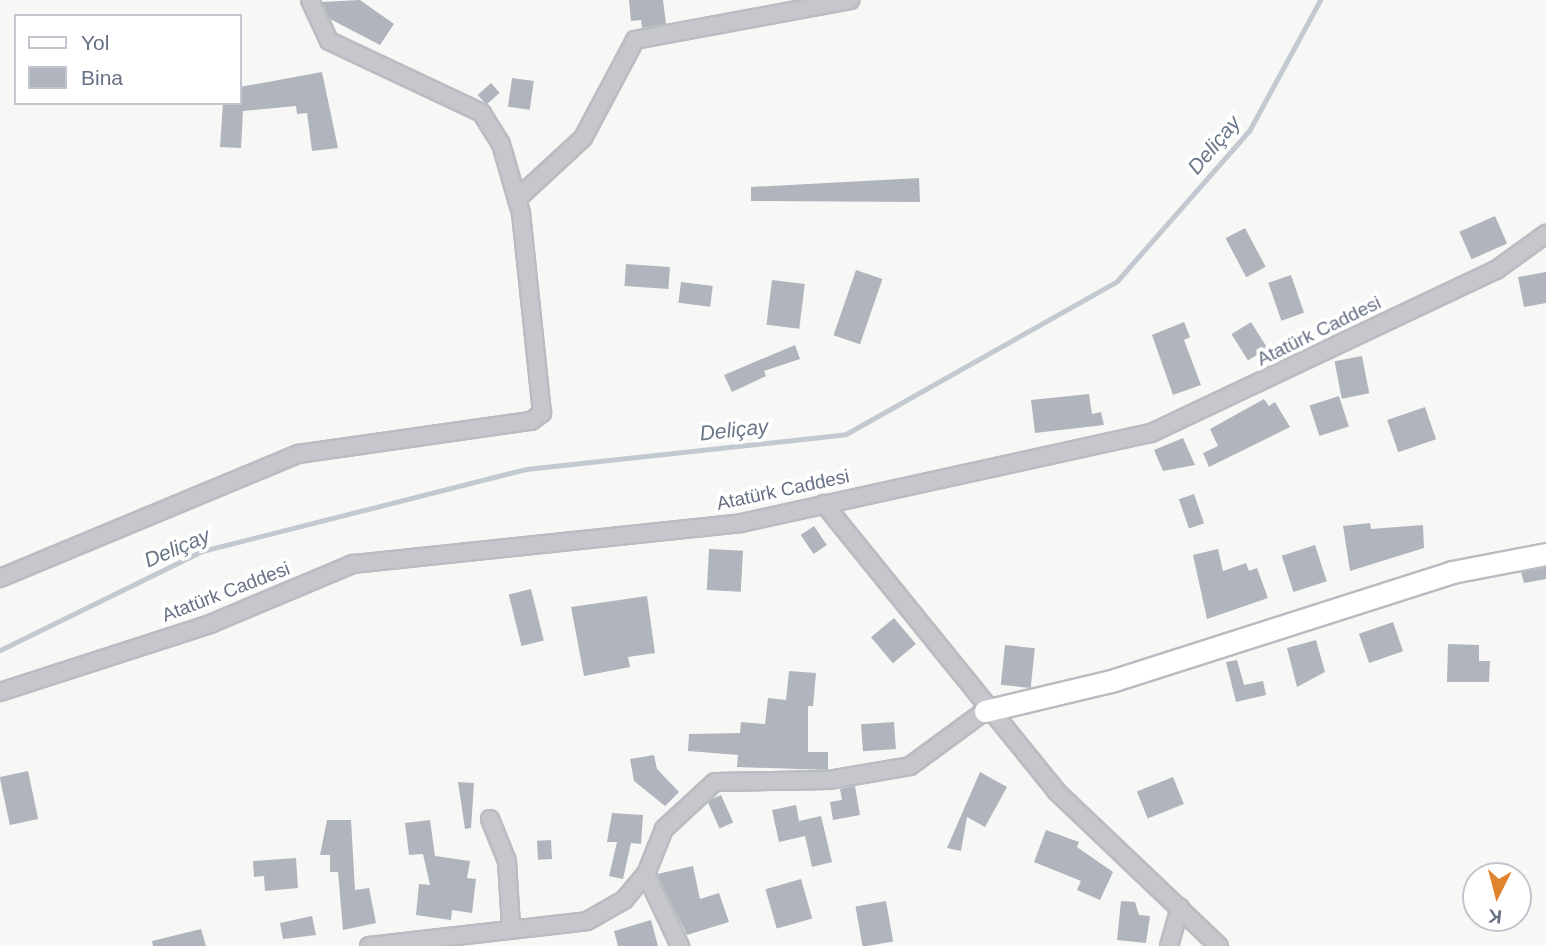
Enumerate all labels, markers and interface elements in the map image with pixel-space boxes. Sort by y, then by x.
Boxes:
legend [14,14,242,105]
text: Yol [81,31,109,54]
text: Bina [81,66,123,89]
water label: Deliçay [1182,111,1246,179]
street label: Atatürk Caddesi [1253,291,1385,371]
water label: Deliçay [698,414,770,446]
street label: Atatürk Caddesi [715,465,851,515]
water label: Deliçay [140,523,214,573]
street label: Atatürk Caddesi [159,557,293,627]
north arrow [1462,862,1532,932]
text: K [1487,905,1503,928]

